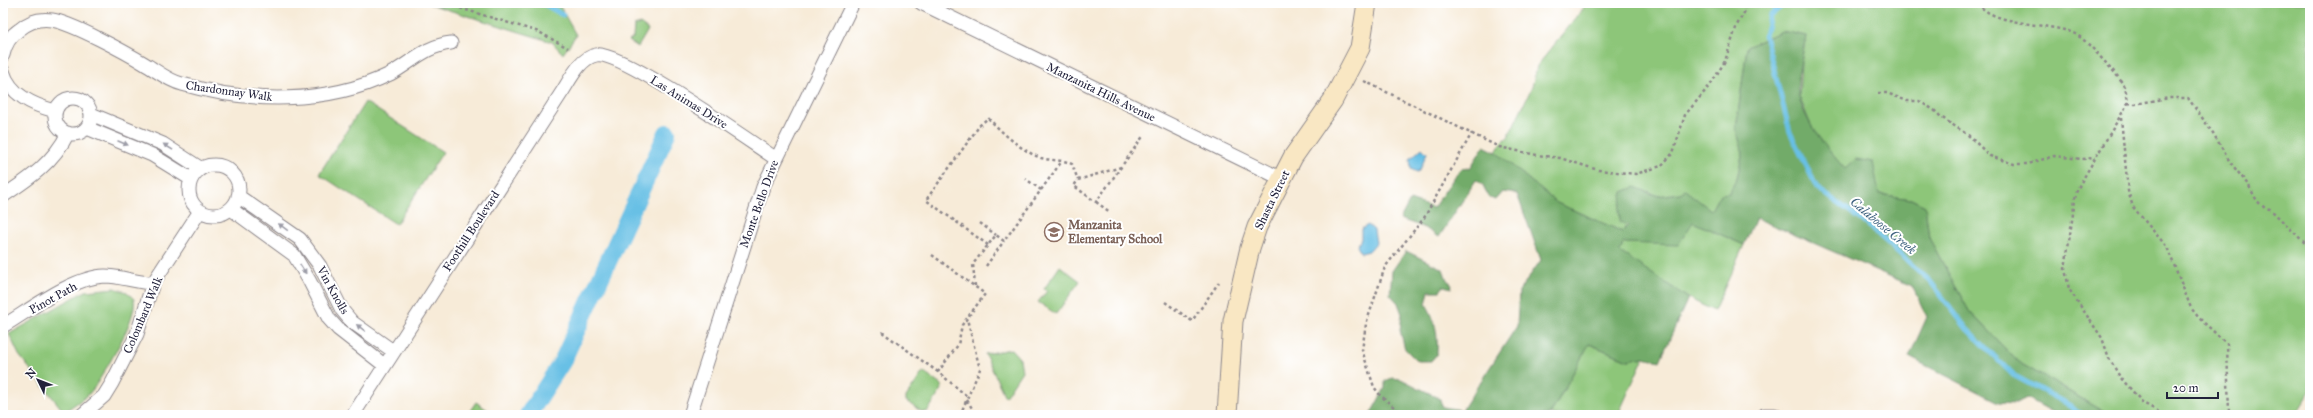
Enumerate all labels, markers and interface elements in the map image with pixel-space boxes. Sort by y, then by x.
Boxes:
street label: Manzanita Hills Avenue [1044,60,1158,124]
street label: Las Animas Drive [648,73,730,131]
street label: Chardonnay Walk [185,78,274,104]
one-way arrow [117,141,129,147]
one-way arrow [163,143,173,151]
street label: Monte Bello Drive [737,158,781,250]
street label: Shasta Street [1252,167,1293,232]
street label: Foothill Boulevard [440,188,502,274]
water label: Calaboose Creek [1847,194,1919,258]
place label: Manzanita Elementary School [1068,218,1163,247]
school or university icon: Manzanita Elementary School [1043,221,1065,243]
one-way arrow [278,223,289,231]
street label: Vin Knolls [314,263,352,316]
one-way arrow [299,264,306,275]
street label: Colombard Walk [120,274,166,356]
street label: Pinot Path [27,279,80,317]
one-way arrow [356,324,367,332]
north arrow [18,360,58,400]
text: N [23,365,39,381]
scale bar [2167,374,2218,400]
text: 20 m [2173,381,2199,395]

